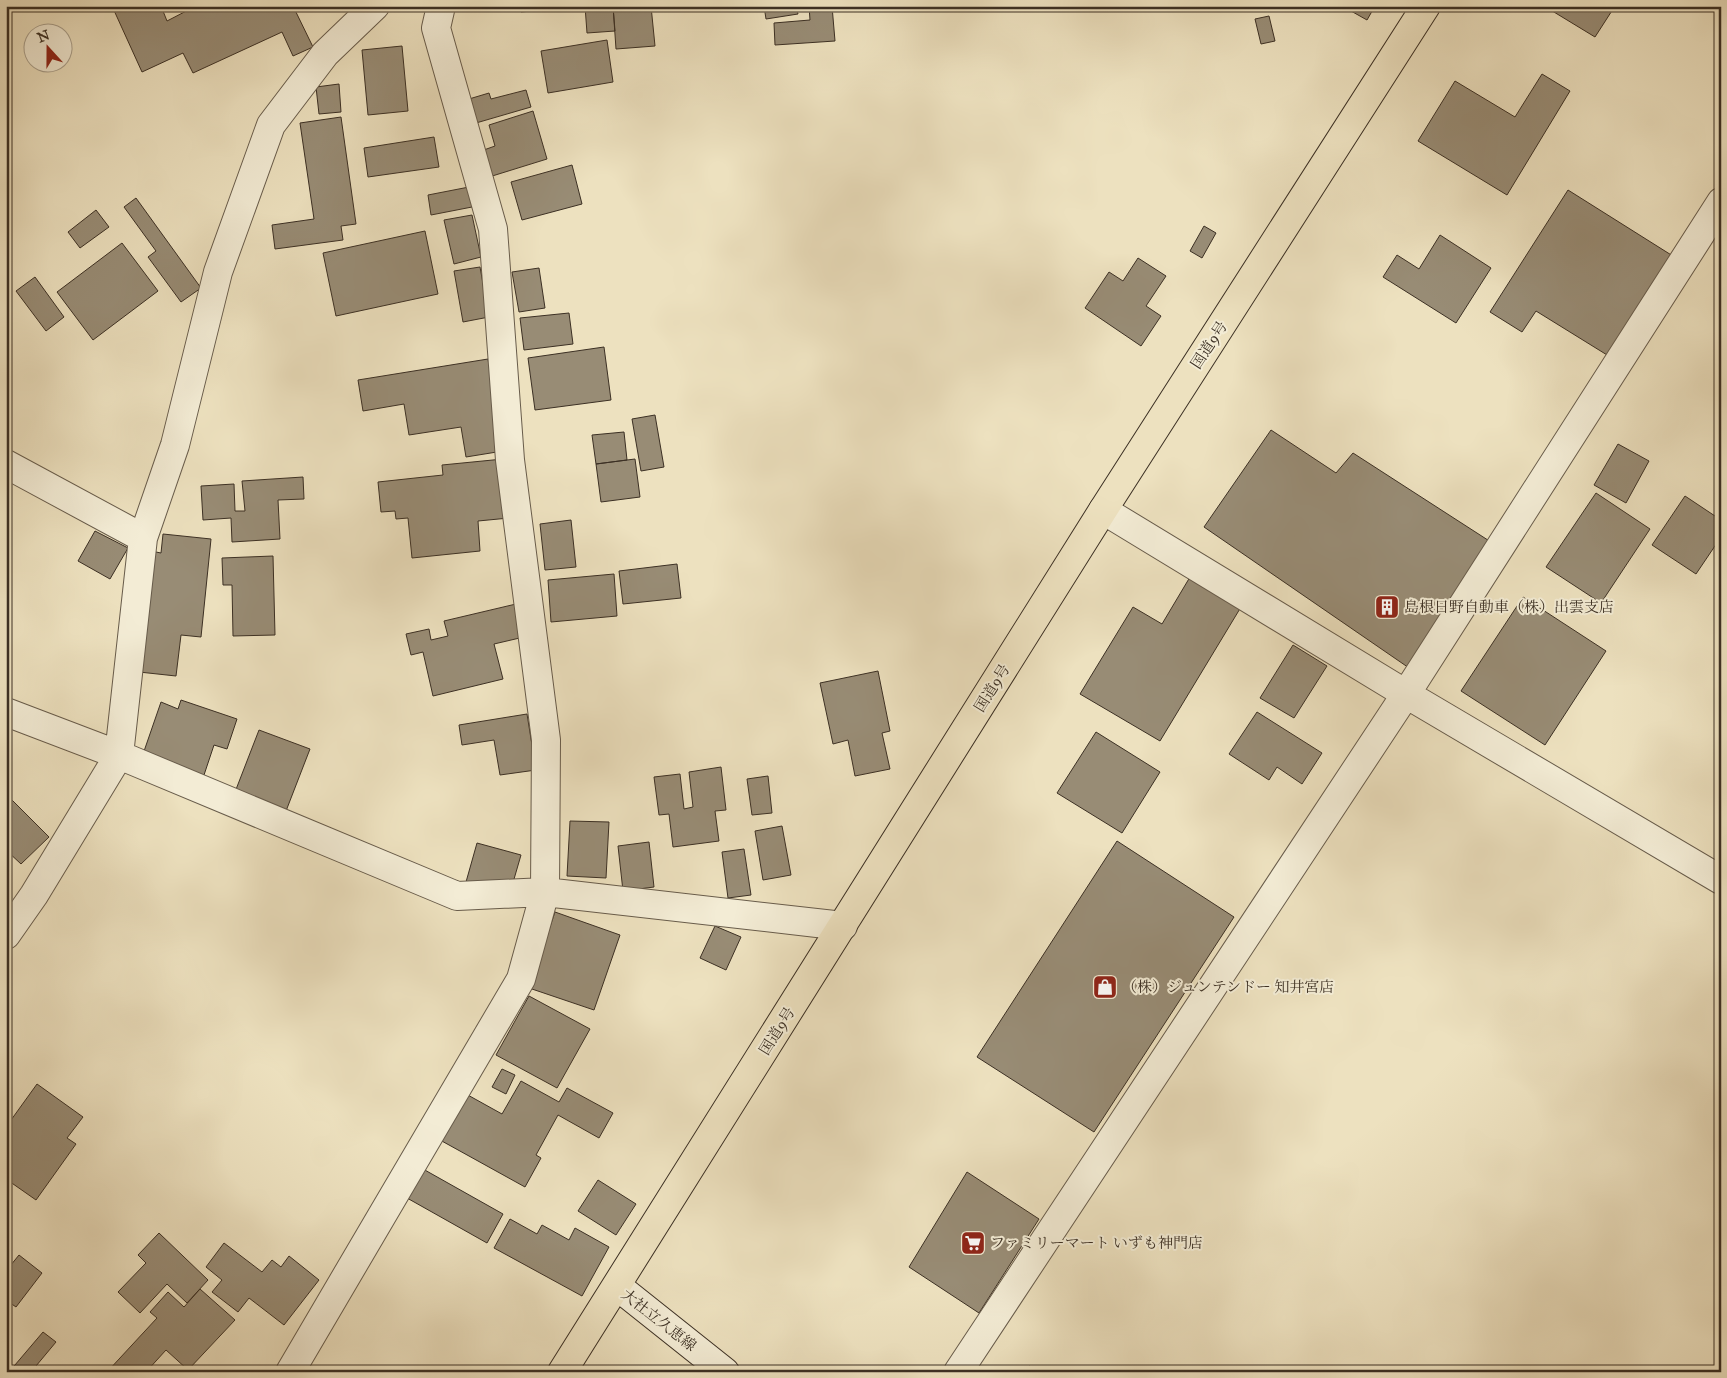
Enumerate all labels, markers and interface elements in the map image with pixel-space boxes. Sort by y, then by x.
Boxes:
north arrow [22,22,72,72]
text: N [35,26,52,46]
street label: 国道9号 [1187,318,1231,372]
building icon: 島根日野自動車（株）出雲支店 [1374,594,1400,620]
place label: 島根日野自動車（株）出雲支店 [1404,598,1614,616]
street label: 国道9号 [970,661,1014,715]
shop icon: （株）ジュンテンドー 知井宮店 [1092,974,1118,1000]
place label: （株）ジュンテンドー 知井宮店 [1122,978,1334,996]
street label: 国道9号 [755,1004,799,1058]
supermarket icon: ファミリーマート いずも神門店 [960,1230,986,1256]
place label: ファミリーマート いずも神門店 [990,1234,1203,1252]
street label: 大社立久恵線 [618,1285,700,1355]

